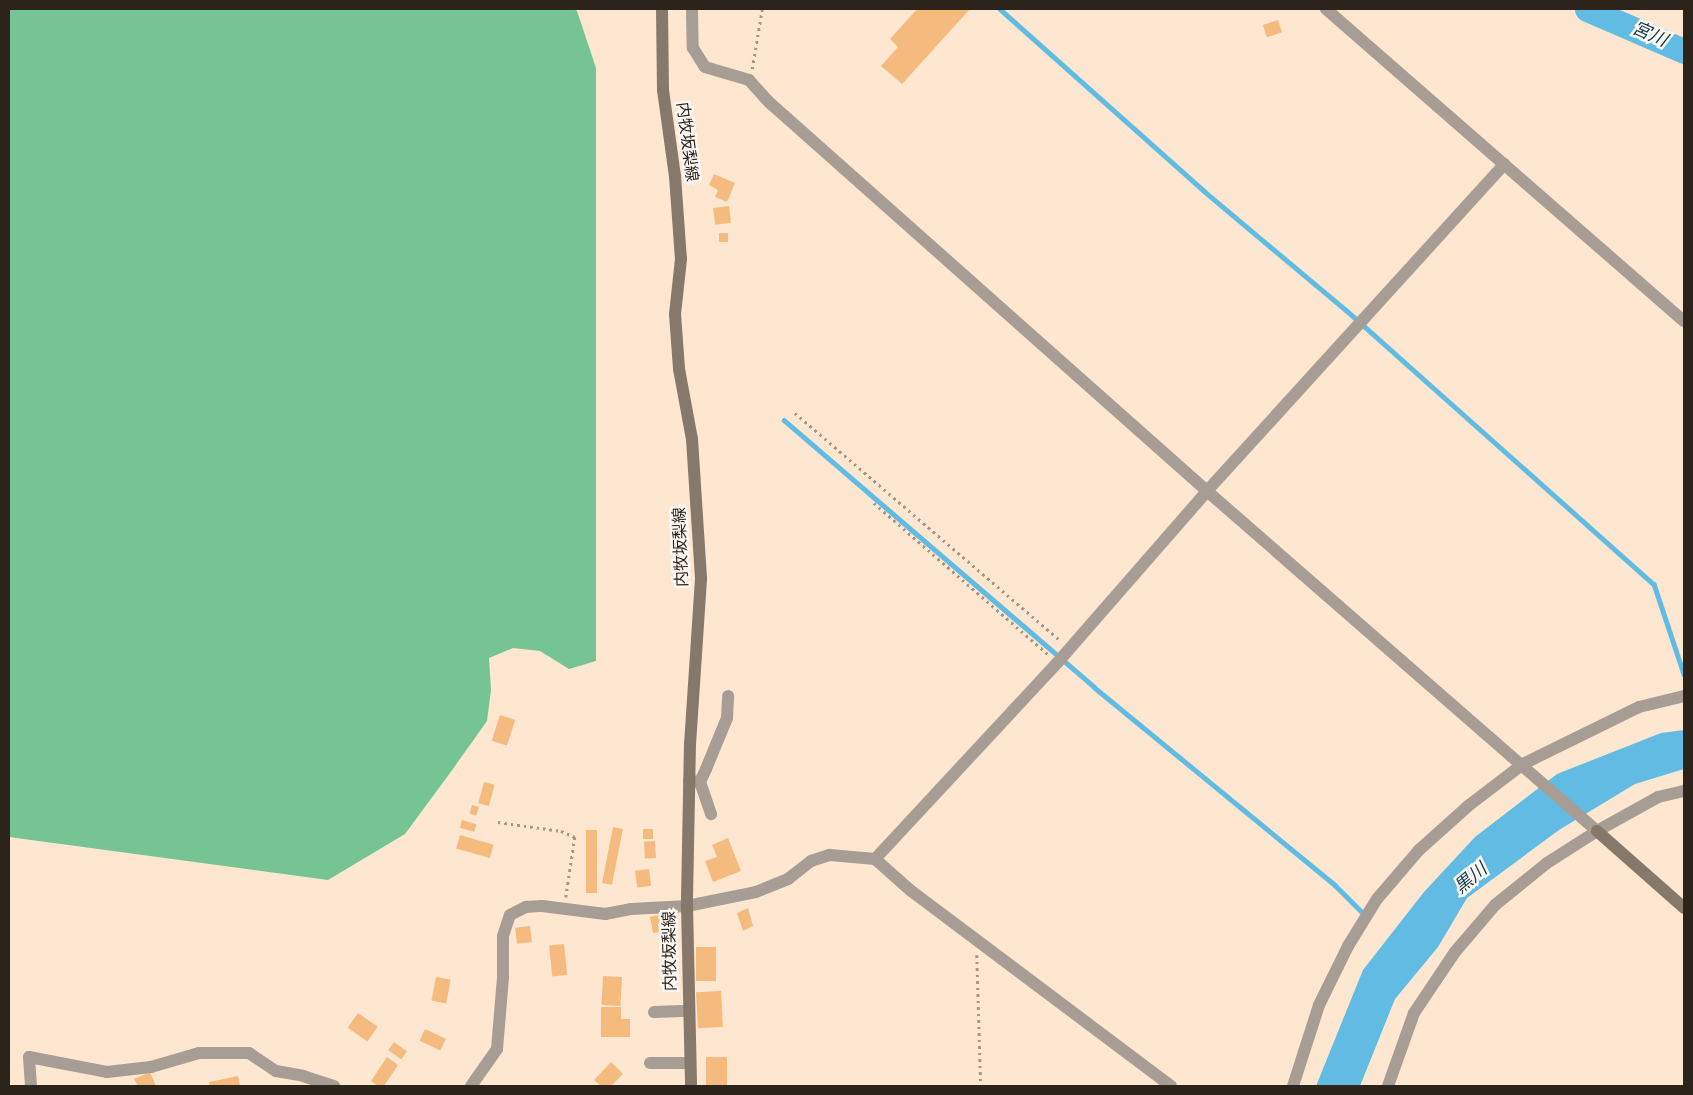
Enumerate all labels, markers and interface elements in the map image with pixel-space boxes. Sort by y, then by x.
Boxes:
water label: 宮川 [1628,19,1670,53]
street label: 内牧坂梨線 [672,101,700,183]
street label: 内牧坂梨線 [671,507,693,587]
water label: 黒川 [1451,860,1493,900]
street label: 内牧坂梨線 [661,911,681,991]

